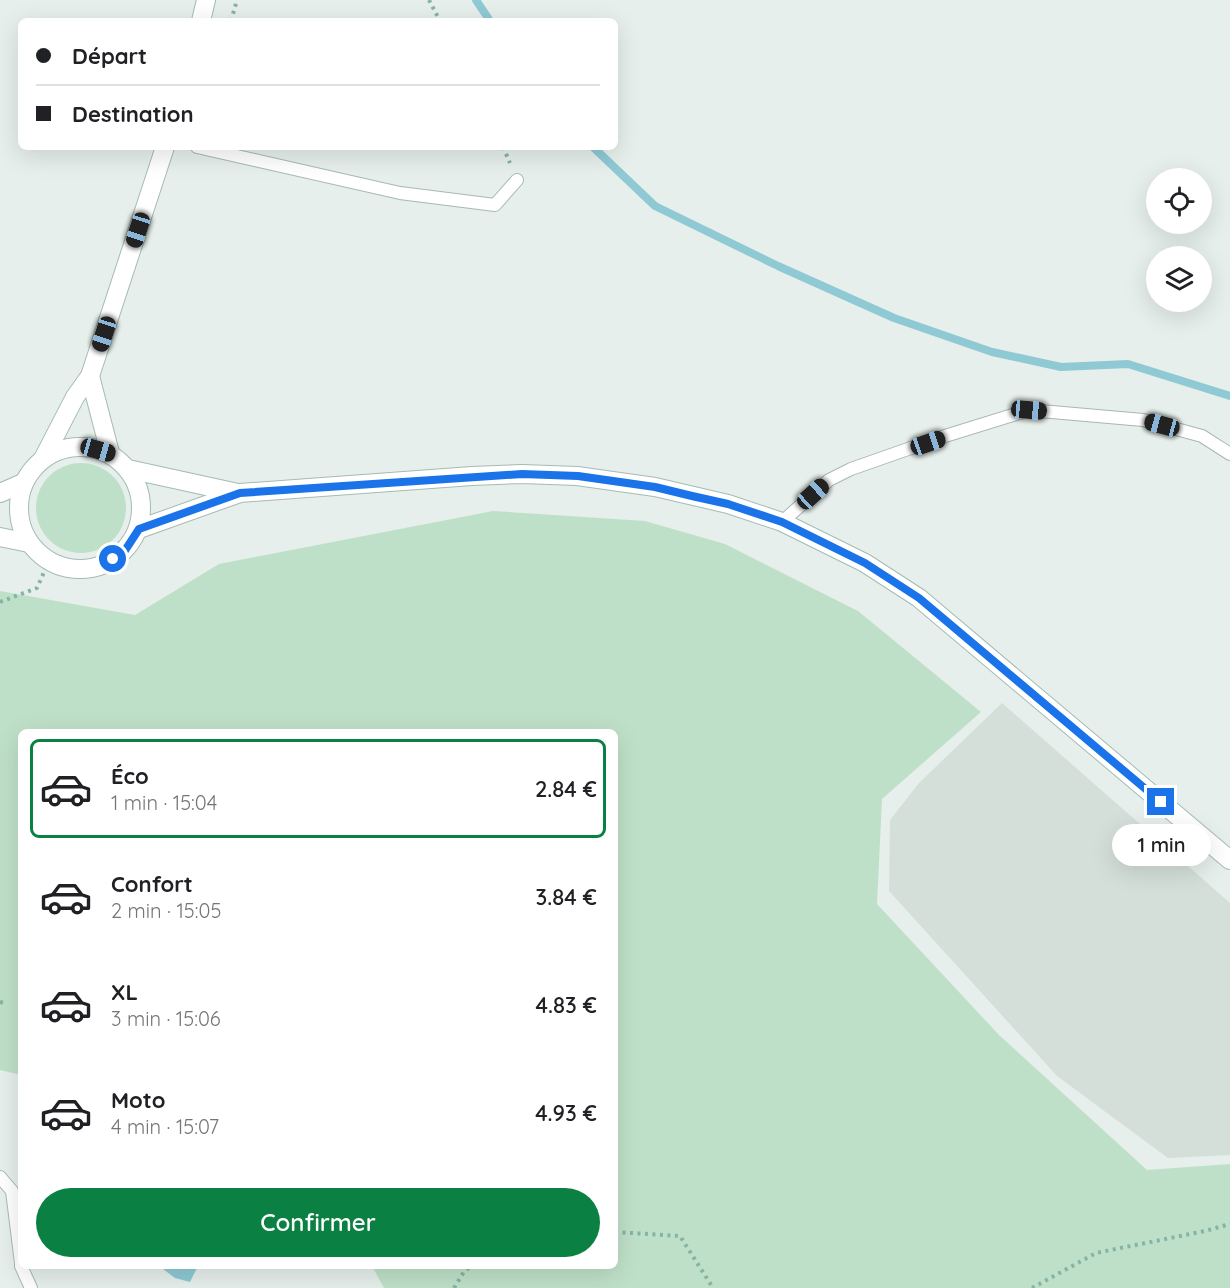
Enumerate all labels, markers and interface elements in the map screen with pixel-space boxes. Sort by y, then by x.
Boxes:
text: Départ [72,42,147,70]
text: Destination [72,100,194,128]
map controls [1146,168,1212,312]
button: locate [1146,168,1212,234]
car [124,210,152,250]
button: layers [1146,246,1212,312]
car [90,314,118,354]
car [1010,399,1048,421]
car [1142,412,1182,438]
car [908,429,948,457]
car [78,436,118,464]
car [794,475,832,513]
route start [99,545,126,572]
icon: car [39,762,93,816]
text: Éco [111,762,149,790]
text: 2.84 € [535,775,597,803]
route end [1147,788,1174,815]
text: 1 min · 15:04 [111,790,217,815]
callout: 1 min [1112,823,1210,865]
text: 1 min [1138,832,1185,857]
icon: car [39,870,93,924]
text: Confort [111,870,193,898]
text: 3.84 € [536,883,597,911]
text: 2 min · 15:05 [111,898,221,923]
icon: car [39,978,93,1032]
text: XL [111,978,138,1006]
text: 4.83 € [536,991,597,1019]
text: 3 min · 15:06 [111,1006,221,1031]
icon: car [39,1086,93,1140]
text: Moto [111,1086,165,1114]
text: 4.93 € [535,1099,597,1127]
text: 4 min · 15:07 [111,1114,219,1139]
button: Confirmer [36,1188,600,1257]

